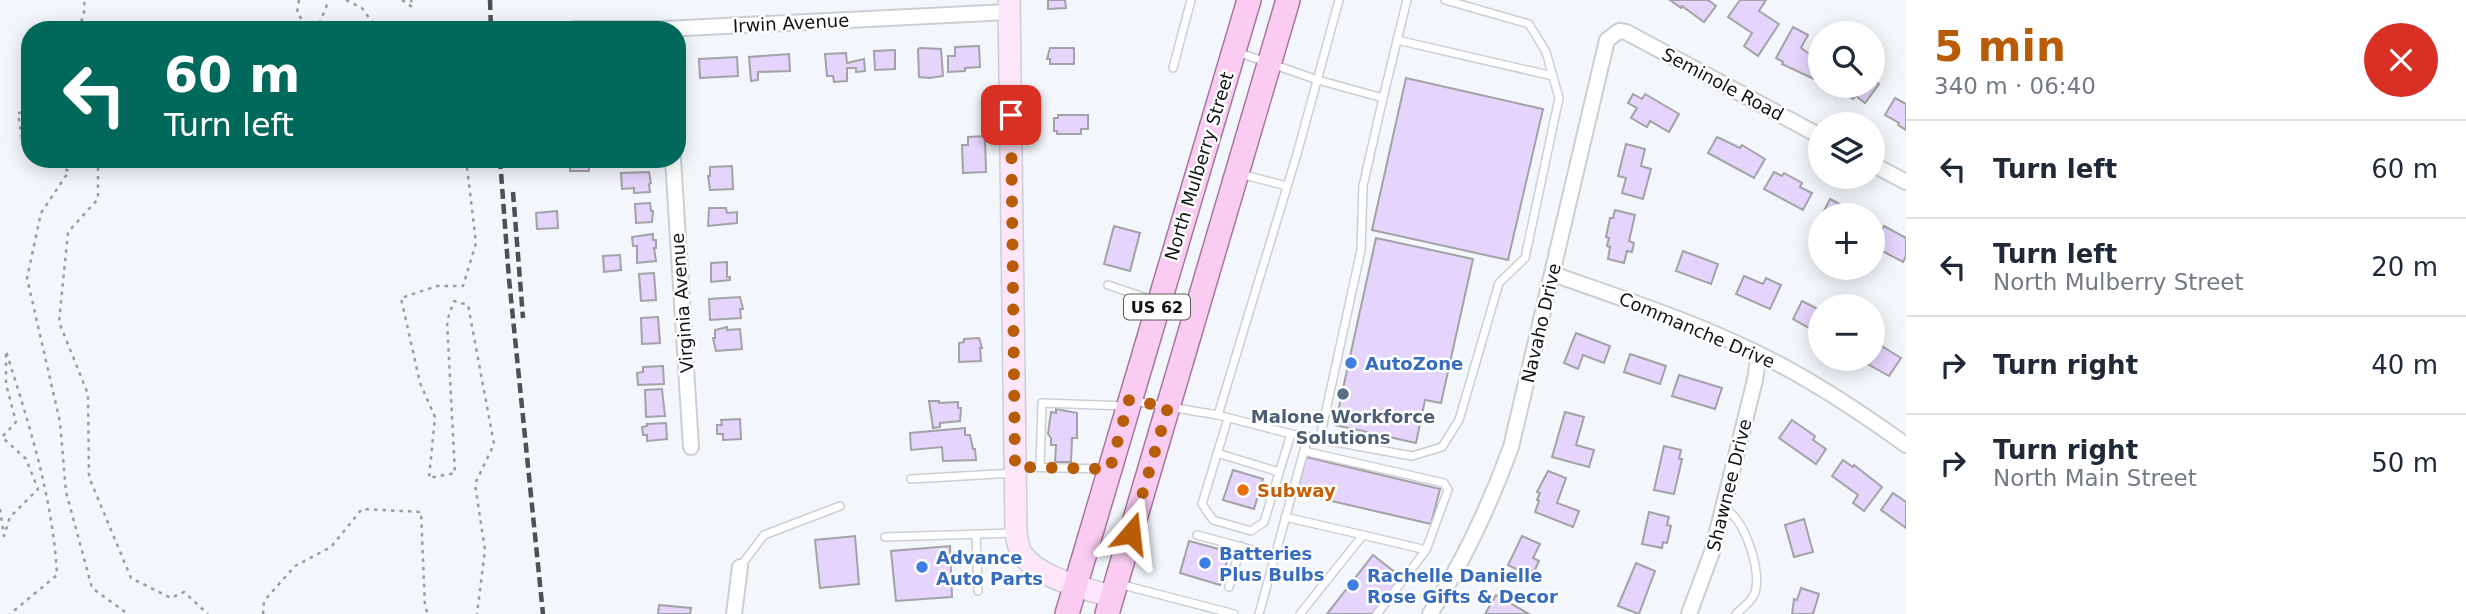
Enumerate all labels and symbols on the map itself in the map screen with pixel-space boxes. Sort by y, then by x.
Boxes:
street label: Irwin Avenue [732,9,850,37]
street label: Seminole Road [1659,43,1787,125]
street label: North Mulberry Street [1160,69,1238,263]
pin [981,85,1041,145]
street label: Virginia Avenue [667,232,697,374]
street label: Navaho Drive [1517,261,1565,385]
street label: Commanche Drive [1616,288,1778,372]
road number: US 62 [1124,294,1190,320]
place label: AutoZone [1365,353,1463,374]
marker: AutoZone [1343,355,1359,371]
marker: Malone Workforce Solutions [1335,386,1351,402]
place label: Malone Workforce Solutions [1251,406,1435,448]
street label: Shawnee Drive [1702,417,1756,553]
place label: Subway [1257,480,1336,501]
marker: Subway [1235,482,1251,498]
position arrow [1094,496,1168,570]
place label: Batteries Plus Bulbs [1219,543,1324,585]
place label: Advance Auto Parts [936,547,1043,589]
marker: Batteries Plus Bulbs [1197,555,1213,571]
marker: Advance Auto Parts [914,559,930,575]
place label: Rachelle Danielle Rose Gifts & Decor [1367,565,1558,607]
marker: Rachelle Danielle Rose Gifts & Decor [1345,577,1361,593]

